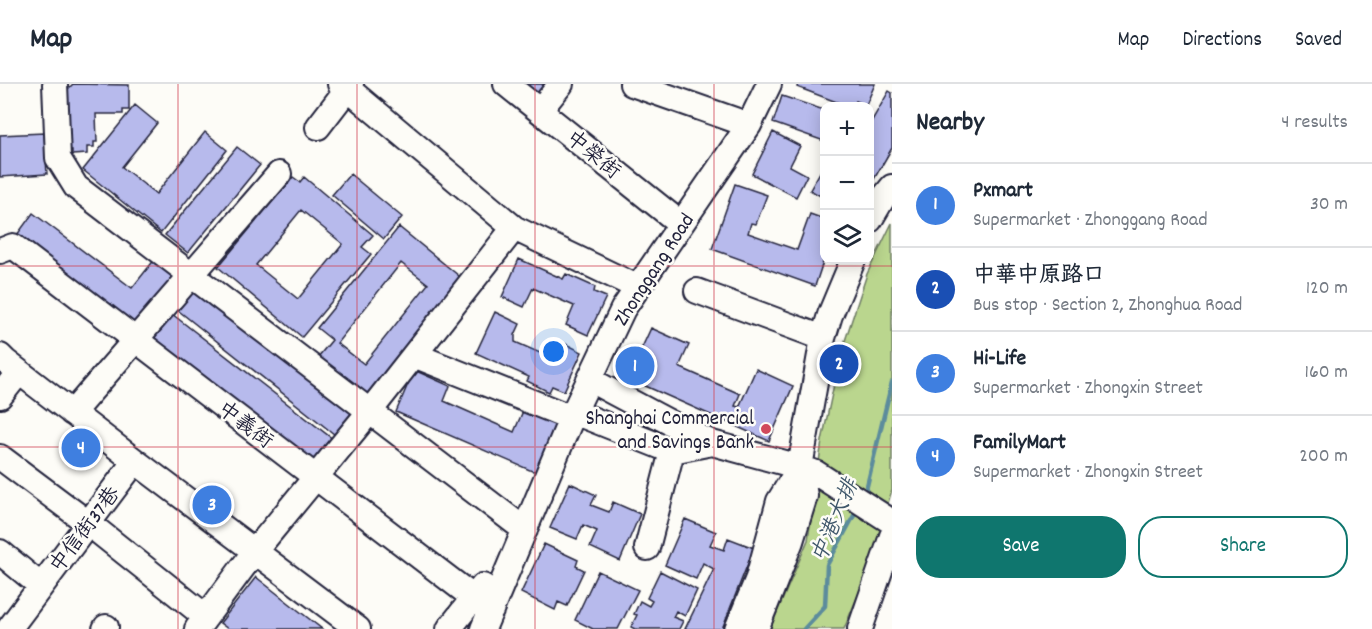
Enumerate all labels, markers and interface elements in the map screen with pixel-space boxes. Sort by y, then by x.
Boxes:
text: Map [30,21,72,61]
text: Map [1118,26,1149,56]
text: Directions [1182,26,1262,56]
text: Saved [1295,26,1342,56]
map controls [820,102,874,264]
button: + [820,102,874,156]
text: Nearby [916,105,984,142]
text: 4 results [1281,109,1348,137]
street label: 中榮街 [558,125,626,188]
button: − [820,156,874,210]
text: Pxmart [973,176,1033,207]
text: 1 [933,191,938,219]
text: 30 m [1310,191,1348,219]
text: Supermarket · Zhonggang Road [973,207,1208,235]
street label: Zhonggang Road [608,208,703,333]
button: layers [820,210,874,264]
text: 中華中原路口 [973,261,1105,292]
text: 2 [931,275,940,303]
text: 120 m [1306,275,1348,303]
text: Bus stop · Section 2, Zhonghua Road [973,292,1242,320]
your location [539,337,568,366]
pin: 2 [820,342,858,386]
pin: 1 [616,344,654,388]
text: Hi-Life [973,344,1026,375]
text: 3 [931,359,940,387]
text: 160 m [1305,359,1348,387]
text: Supermarket · Zhongxin Street [973,375,1203,403]
street label: 中義街 [210,395,278,457]
place label: Shanghai Commercial and Savings Bank [586,405,754,459]
marker: Shanghai Commercial and Savings Bank [759,422,773,436]
pin: 4 [62,426,100,470]
text: FamilyMart [973,428,1066,459]
text: 4 [931,443,940,471]
text: 200 m [1299,443,1348,471]
text: Supermarket · Zhongxin Street [973,459,1203,487]
water label: 中港大排 [805,473,868,568]
street label: 中信街37巷 [44,481,129,580]
pin: 3 [192,482,232,528]
button: Save [916,516,1126,578]
button: Share [1138,516,1348,578]

